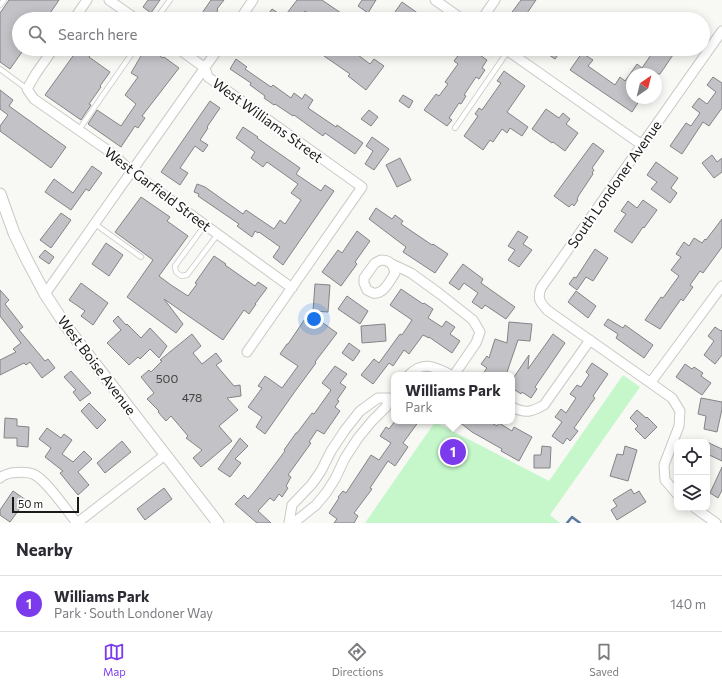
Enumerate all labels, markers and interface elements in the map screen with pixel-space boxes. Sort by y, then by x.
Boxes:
search box [12,12,710,56]
icon: search [26,23,48,45]
text: Search here [58,25,137,43]
north arrow [626,68,662,104]
street label: West Williams Street [210,74,327,166]
street label: South Londoner Avenue [563,117,665,251]
street label: West Garfield Street [101,143,215,235]
your location [304,309,324,329]
street label: West Boise Avenue [54,312,140,418]
house number: 500 [156,371,178,385]
popup [391,372,515,424]
text: Williams Park [405,381,501,399]
house number: 478 [182,390,202,404]
text: Park [405,399,432,415]
pin: 1 [440,437,466,467]
map controls [674,439,710,511]
button: locate [674,439,710,475]
button: layers [674,475,710,511]
scale bar [12,495,79,514]
text: 50 m [18,497,43,510]
text: Nearby [16,539,73,560]
text: Williams Park [54,587,150,605]
text: 1 [26,596,32,612]
text: 140 m [670,596,706,612]
text: Park · South Londoner Way [54,605,213,621]
tab: Map [103,641,126,678]
tab: Directions [332,641,383,678]
tab: Saved [589,641,619,678]

